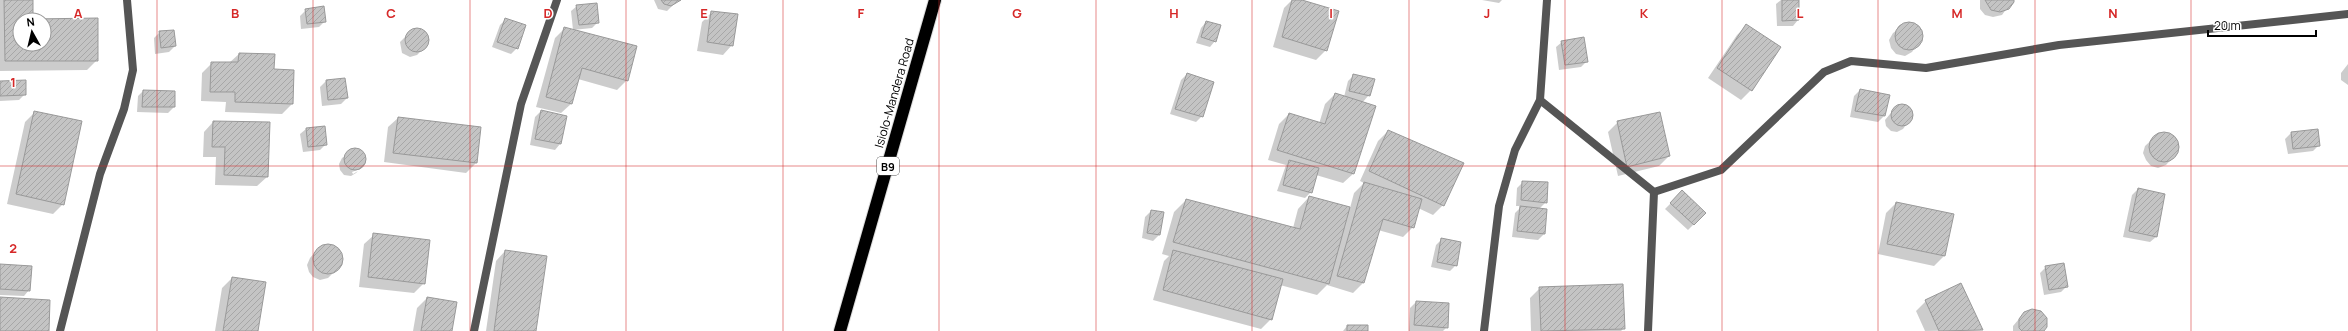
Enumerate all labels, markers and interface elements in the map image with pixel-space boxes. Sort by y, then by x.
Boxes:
text: A [74,4,83,22]
text: B [231,4,239,22]
text: C [386,4,396,22]
text: D [543,4,553,22]
text: E [700,4,708,22]
text: F [858,4,865,22]
text: G [1012,4,1022,22]
text: H [1169,4,1179,22]
text: I [1329,4,1333,22]
text: J [1484,4,1490,22]
text: K [1640,4,1649,22]
text: L [1797,4,1804,22]
text: M [1951,4,1963,22]
text: N [2108,4,2118,22]
north arrow [12,12,52,52]
scale bar [2208,12,2316,38]
text: N [26,14,36,30]
text: 20 m [2214,17,2241,34]
street label: Isiolo-Mandera Road [870,36,918,150]
text: 1 [10,73,16,91]
road number: B9 [877,157,899,175]
text: 2 [9,239,17,257]

